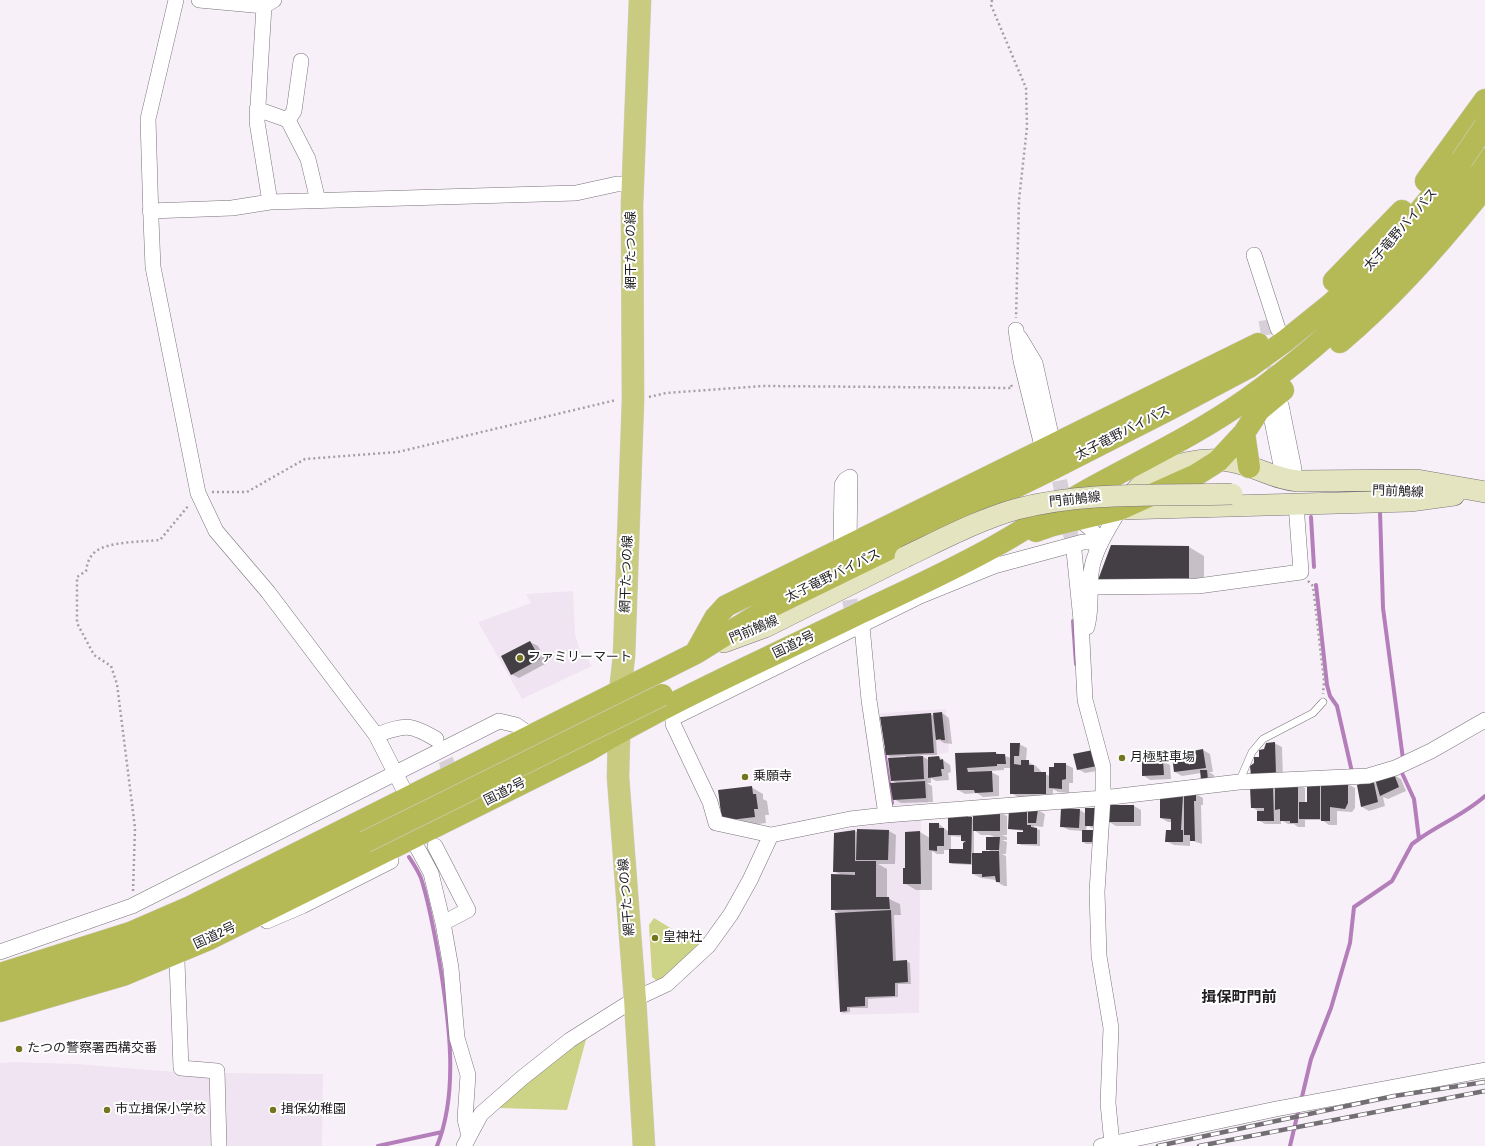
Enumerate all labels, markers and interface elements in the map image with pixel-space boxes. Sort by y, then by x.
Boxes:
street label: 太子竜野バイパス [1361,186,1441,274]
street label: 網干たつの線 [624,211,640,289]
street label: 太子竜野バイパス [1073,402,1173,464]
street label: 門前鵤線 [1372,483,1424,501]
street label: 門前鵤線 [1048,490,1102,510]
street label: 網干たつの線 [618,535,636,613]
street label: 太子竜野バイパス [783,546,883,606]
street label: 門前鵤線 [727,613,781,647]
street label: 国道2号 [770,628,818,662]
place label: ファミリーマート [528,650,632,666]
marker: ファミリーマート [515,653,525,663]
place label: 月極駐車場 [1130,750,1195,766]
marker: 月極駐車場 [1117,753,1127,763]
place label: 乗願寺 [753,769,792,785]
marker: 乗願寺 [740,772,750,782]
street label: 国道2号 [481,775,529,809]
street label: 網干たつの線 [616,857,638,937]
street label: 国道2号 [191,919,239,953]
place label: 皇神社 [663,930,702,946]
marker: 皇神社 [650,933,660,943]
district label: 揖保町門前 [1202,989,1276,1007]
place label: たつの警察署西構交番 [27,1041,157,1057]
marker: たつの警察署西構交番 [14,1044,24,1054]
place label: 市立揖保小学校 [115,1102,206,1118]
place label: 揖保幼稚園 [281,1102,346,1118]
marker: 市立揖保小学校 [102,1105,112,1115]
marker: 揖保幼稚園 [268,1105,278,1115]

